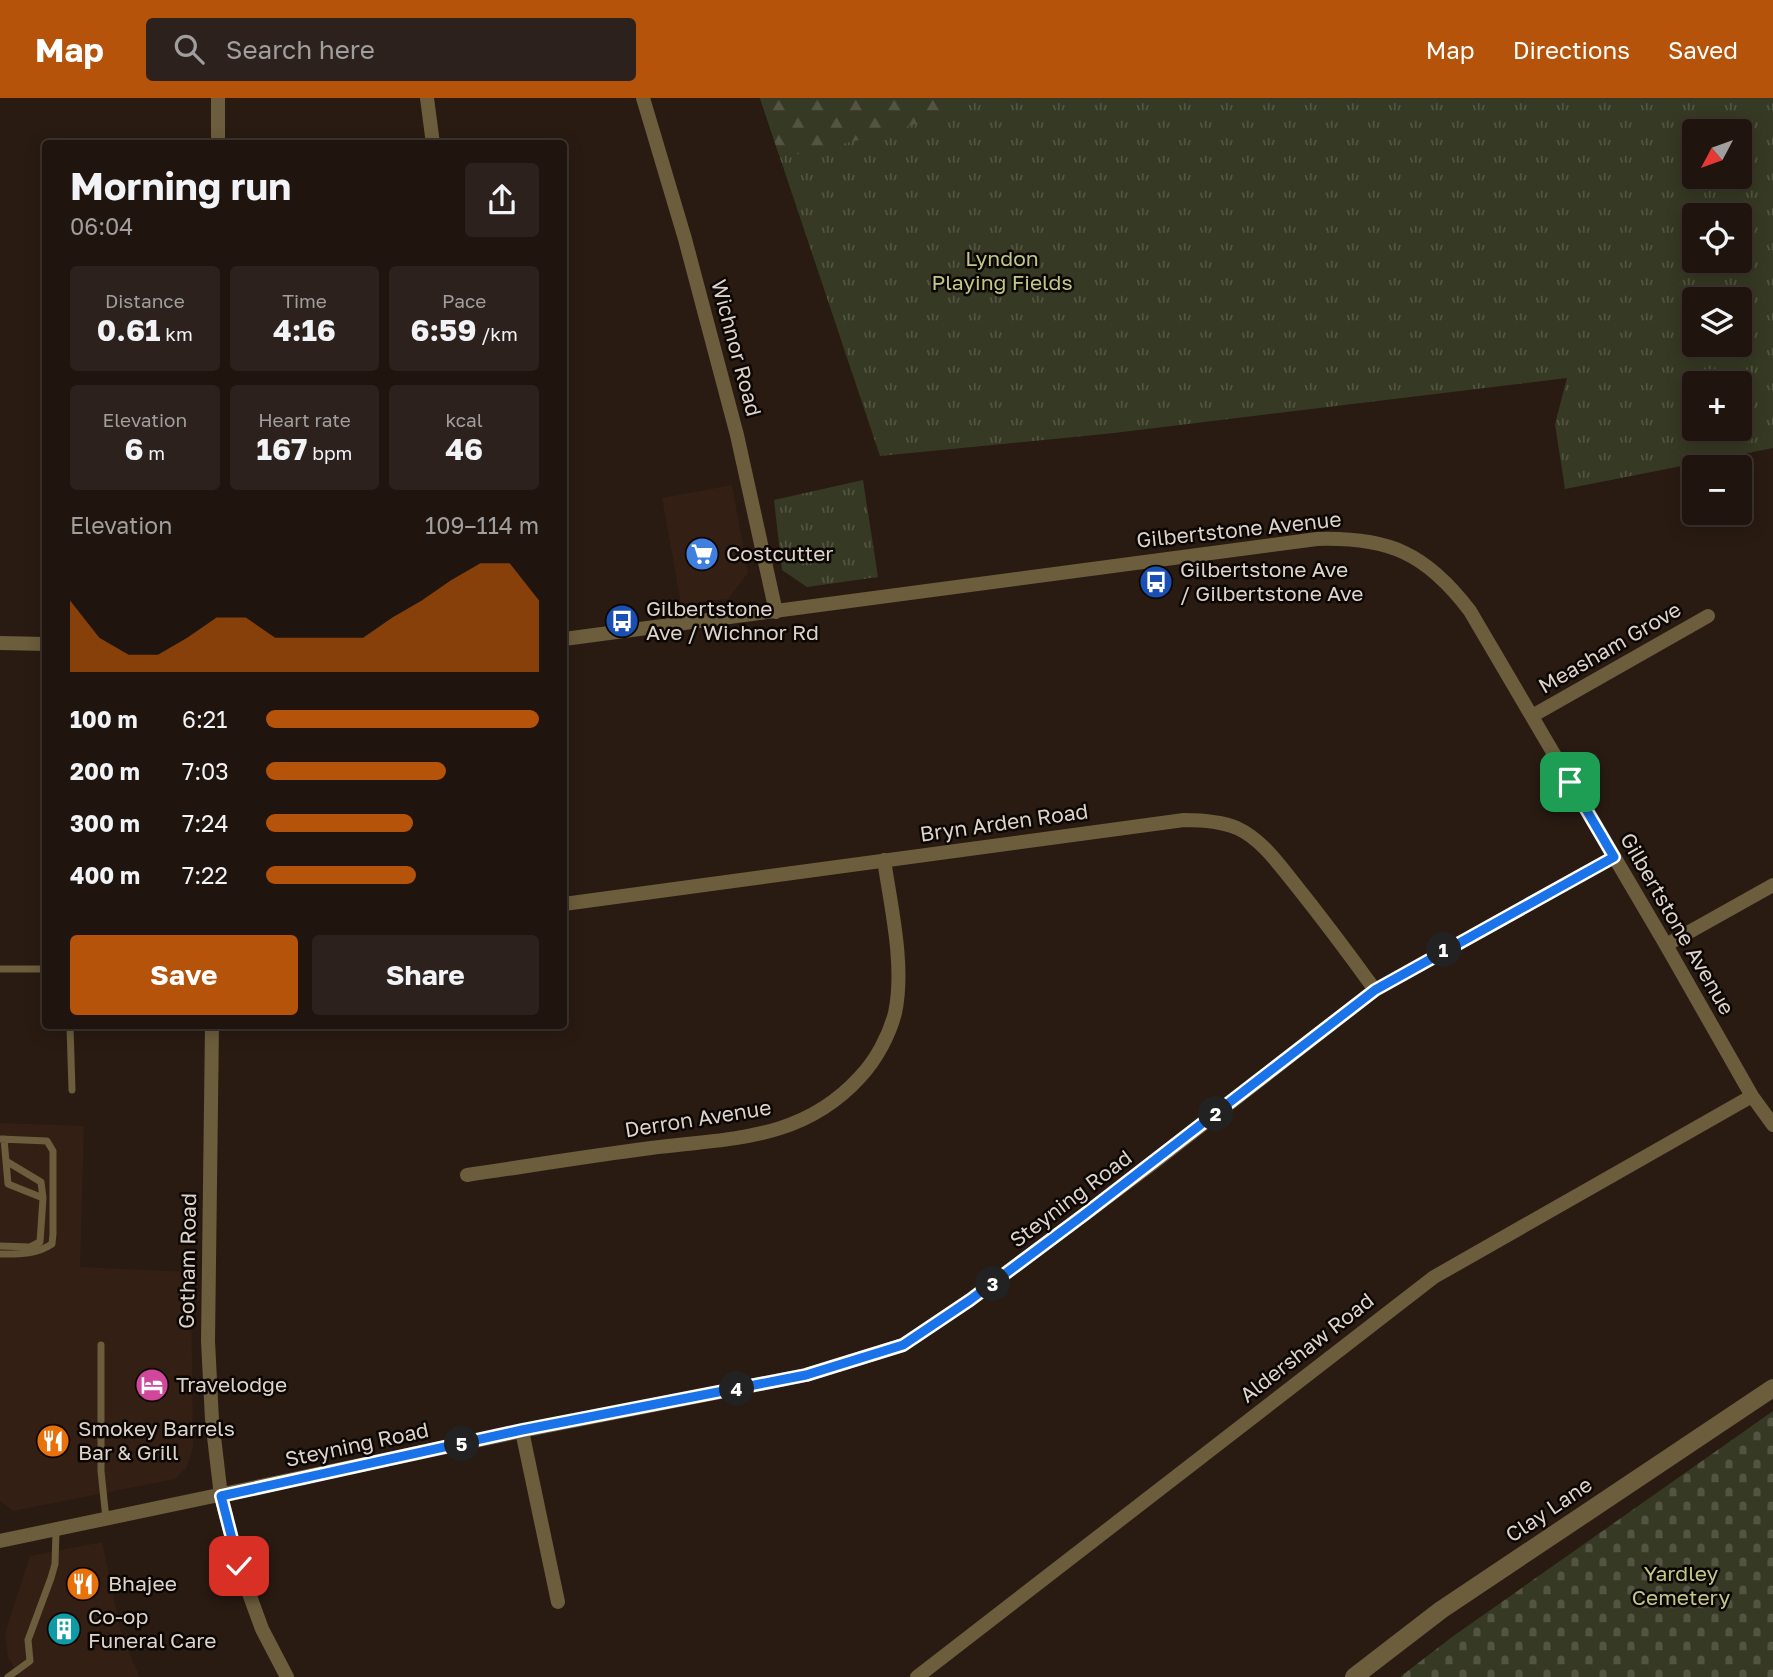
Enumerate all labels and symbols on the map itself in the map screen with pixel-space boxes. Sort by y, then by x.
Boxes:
north arrow [1682,119,1752,189]
park label: Lyndon Playing Fields [931,245,1073,295]
street label: Wichnor Road [706,276,768,419]
street label: Gilbertstone Avenue [1135,505,1343,553]
supermarket icon: Costcutter [683,535,721,573]
place label: Costcutter [726,540,834,566]
place label: Gilbertstone Ave / Gilbertstone Ave [1180,556,1363,606]
bus stop icon: Gilbertstone Ave / Gilbertstone Ave [1137,563,1175,601]
place label: Gilbertstone Ave / Wichnor Rd [646,595,819,645]
street label: Measham Grove [1534,596,1685,698]
bus stop icon: Gilbertstone Ave / Wichnor Rd [603,602,641,640]
pin [1540,752,1600,812]
street label: Bryn Arden Road [918,797,1090,847]
street label: Gilbertstone Avenue [1615,828,1741,1019]
pin: 1 [1426,932,1462,968]
street label: Derron Avenue [623,1094,773,1142]
pin: 2 [1198,1096,1234,1132]
street label: Steyning Road [1004,1144,1137,1253]
street label: Gotham Road [173,1193,201,1329]
pin: 3 [976,1266,1010,1302]
street label: Aldershaw Road [1234,1287,1379,1408]
hotel icon: Travelodge [133,1366,171,1404]
place label: Travelodge [176,1371,287,1397]
pin: 4 [720,1372,754,1406]
place label: Smokey Barrels Bar & Grill [78,1415,235,1465]
street label: Steyning Road [283,1416,431,1472]
restaurant icon: Smokey Barrels Bar & Grill [34,1422,72,1460]
pin: 5 [444,1426,480,1462]
street label: Clay Lane [1500,1471,1597,1548]
pin [209,1536,269,1596]
park label: Yardley Cemetery [1632,1560,1730,1610]
restaurant icon: Bhajee [64,1565,102,1603]
place label: Bhajee [108,1570,177,1596]
place label: Co-op Funeral Care [88,1603,216,1653]
building icon: Co-op Funeral Care [45,1610,83,1648]

